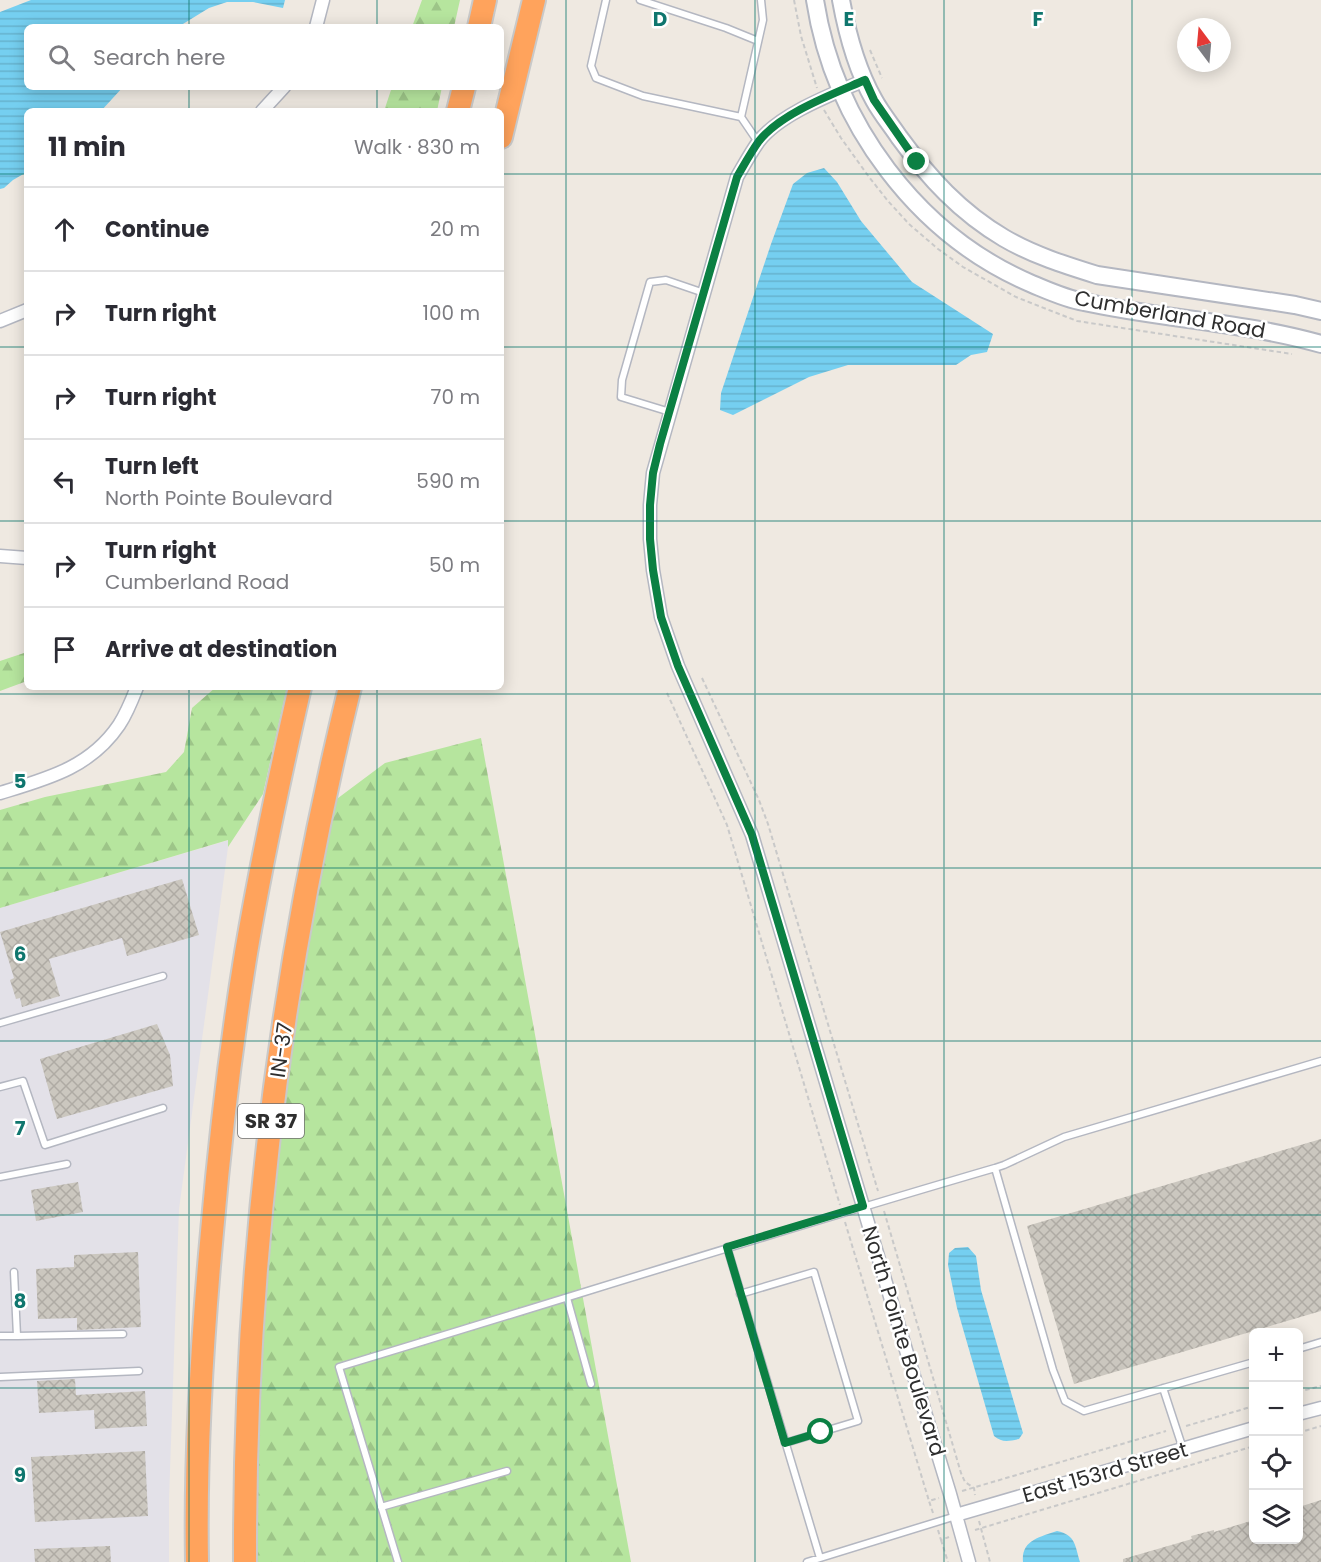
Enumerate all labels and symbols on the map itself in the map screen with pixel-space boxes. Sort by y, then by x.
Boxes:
text: D [653,5,667,33]
text: E [844,5,854,33]
text: F [1033,5,1044,33]
north arrow [1177,18,1231,72]
route end [903,148,929,174]
street label: Cumberland Road [1072,283,1268,345]
text: 5 [14,767,27,795]
text: 6 [14,940,26,968]
street label: IN-37 [263,1021,299,1079]
road number: SR 37 [238,1104,304,1138]
text: 7 [15,1114,26,1142]
street label: North Pointe Boulevard [855,1222,953,1460]
text: 8 [14,1287,26,1315]
route start [807,1418,833,1444]
street label: East 153rd Street [1019,1435,1191,1509]
text: 9 [14,1461,26,1489]

